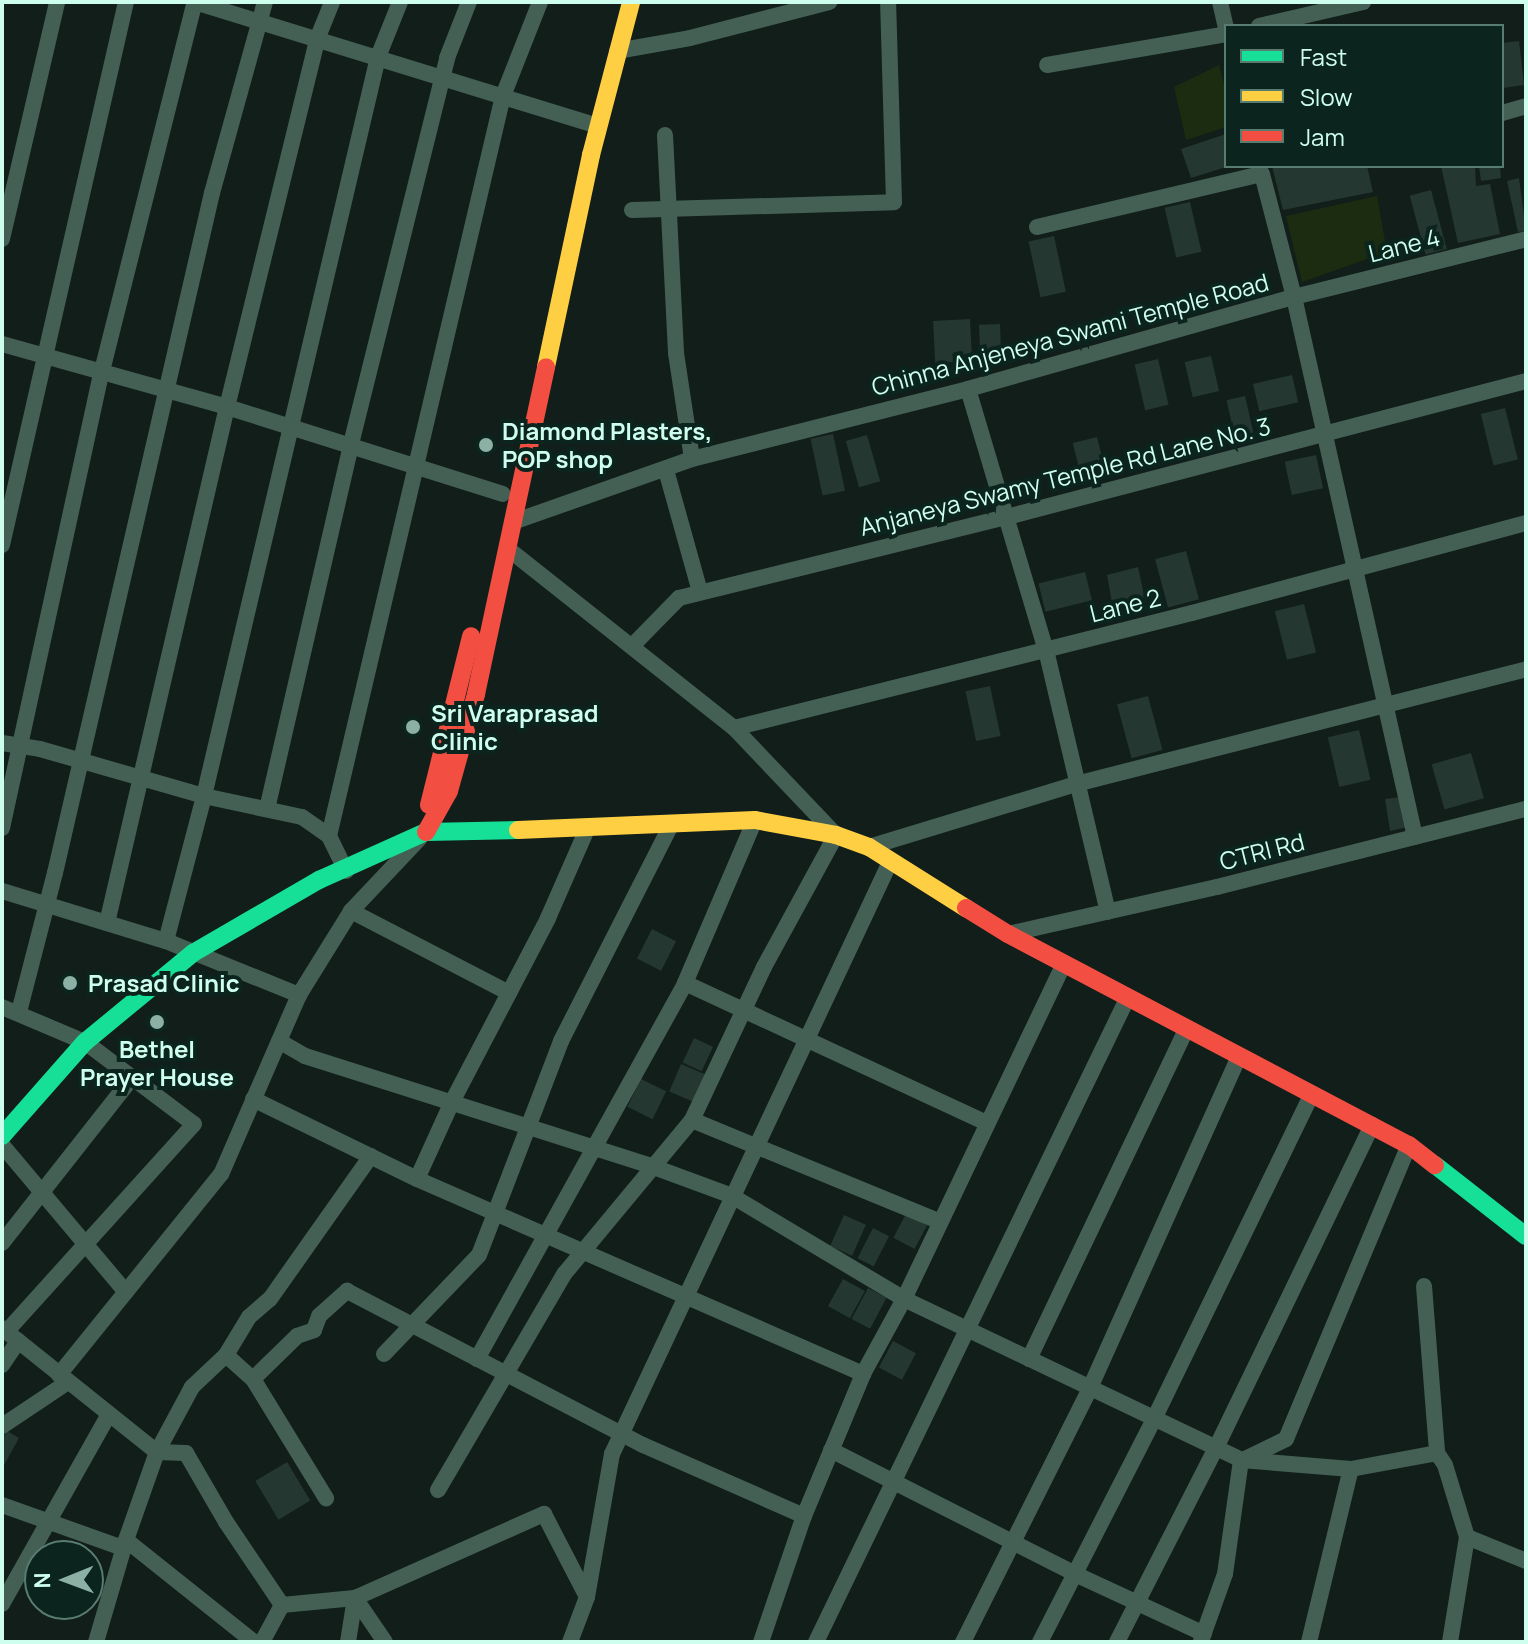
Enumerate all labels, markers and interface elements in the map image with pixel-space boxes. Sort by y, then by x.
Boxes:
legend [1224,24,1504,168]
text: Fast [1300,40,1347,73]
text: Slow [1300,80,1353,113]
text: Jam [1300,120,1345,153]
street label: Lane 4 [1365,222,1443,268]
street label: Chinna Anjeneya Swami Temple Road [868,267,1272,401]
street label: Anjaneya Swamy Temple Rd Lane No. 3 [857,411,1273,541]
place label: Diamond Plasters, POP shop [502,417,712,473]
marker: Diamond Plasters, POP shop [477,436,495,454]
street label: Lane 2 [1086,582,1164,628]
place label: Sri Varaprasad Clinic [431,699,599,755]
marker: Sri Varaprasad Clinic [402,716,424,738]
street label: CTRI Rd [1217,827,1307,875]
place label: Prasad Clinic [88,969,240,997]
marker: Prasad Clinic [59,972,81,994]
marker: Bethel Prayer House [148,1013,166,1031]
place label: Bethel Prayer House [80,1035,234,1091]
north arrow [24,1540,104,1620]
text: N [27,1572,57,1589]

